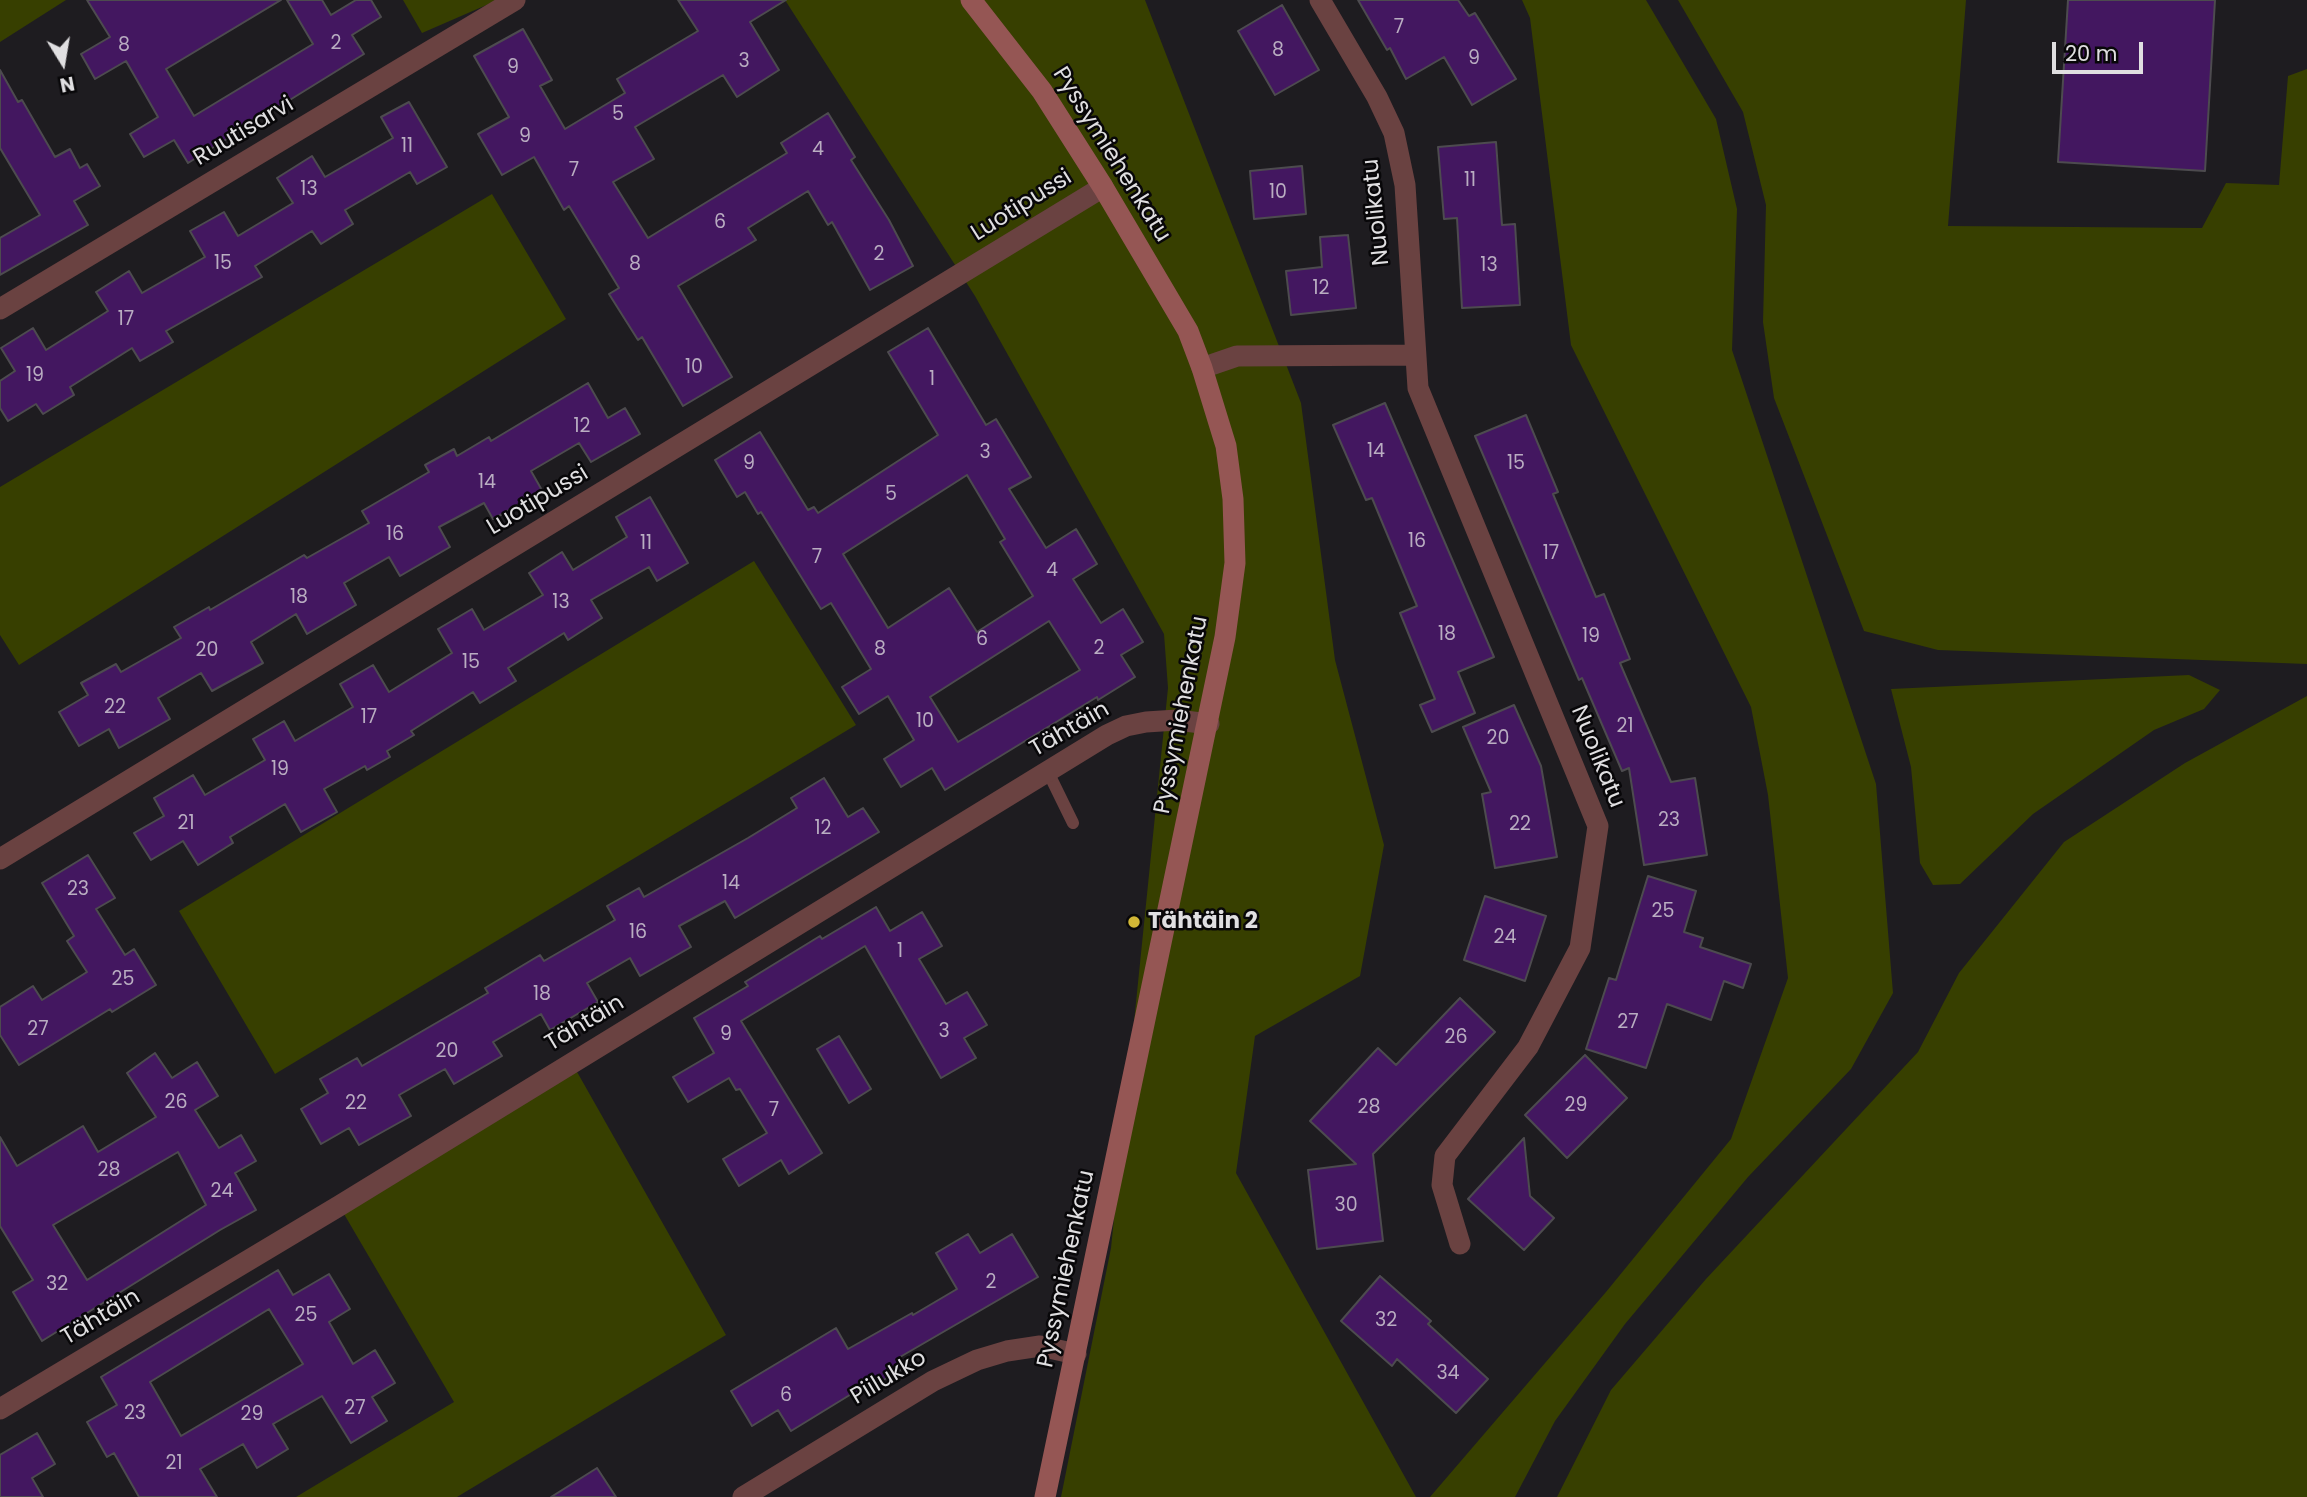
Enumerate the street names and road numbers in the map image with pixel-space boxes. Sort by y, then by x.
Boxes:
street label: Pyssymiehenkatu [1046,62,1176,248]
street label: Ruutisarvi [189,91,299,173]
street label: Nuolikatu [1358,157,1396,267]
street label: Luotipussi [967,164,1077,248]
street label: Luotipussi [482,460,594,542]
street label: Pyssymiehenkatu [1149,614,1215,816]
street label: Tähtäin [1025,696,1115,764]
street label: Nuolikatu [1564,702,1630,812]
street label: Tähtäin [541,990,629,1058]
street label: Pyssymiehenkatu [1033,1168,1101,1370]
street label: Tähtäin [57,1284,145,1352]
street label: Piilukko [846,1345,932,1411]

